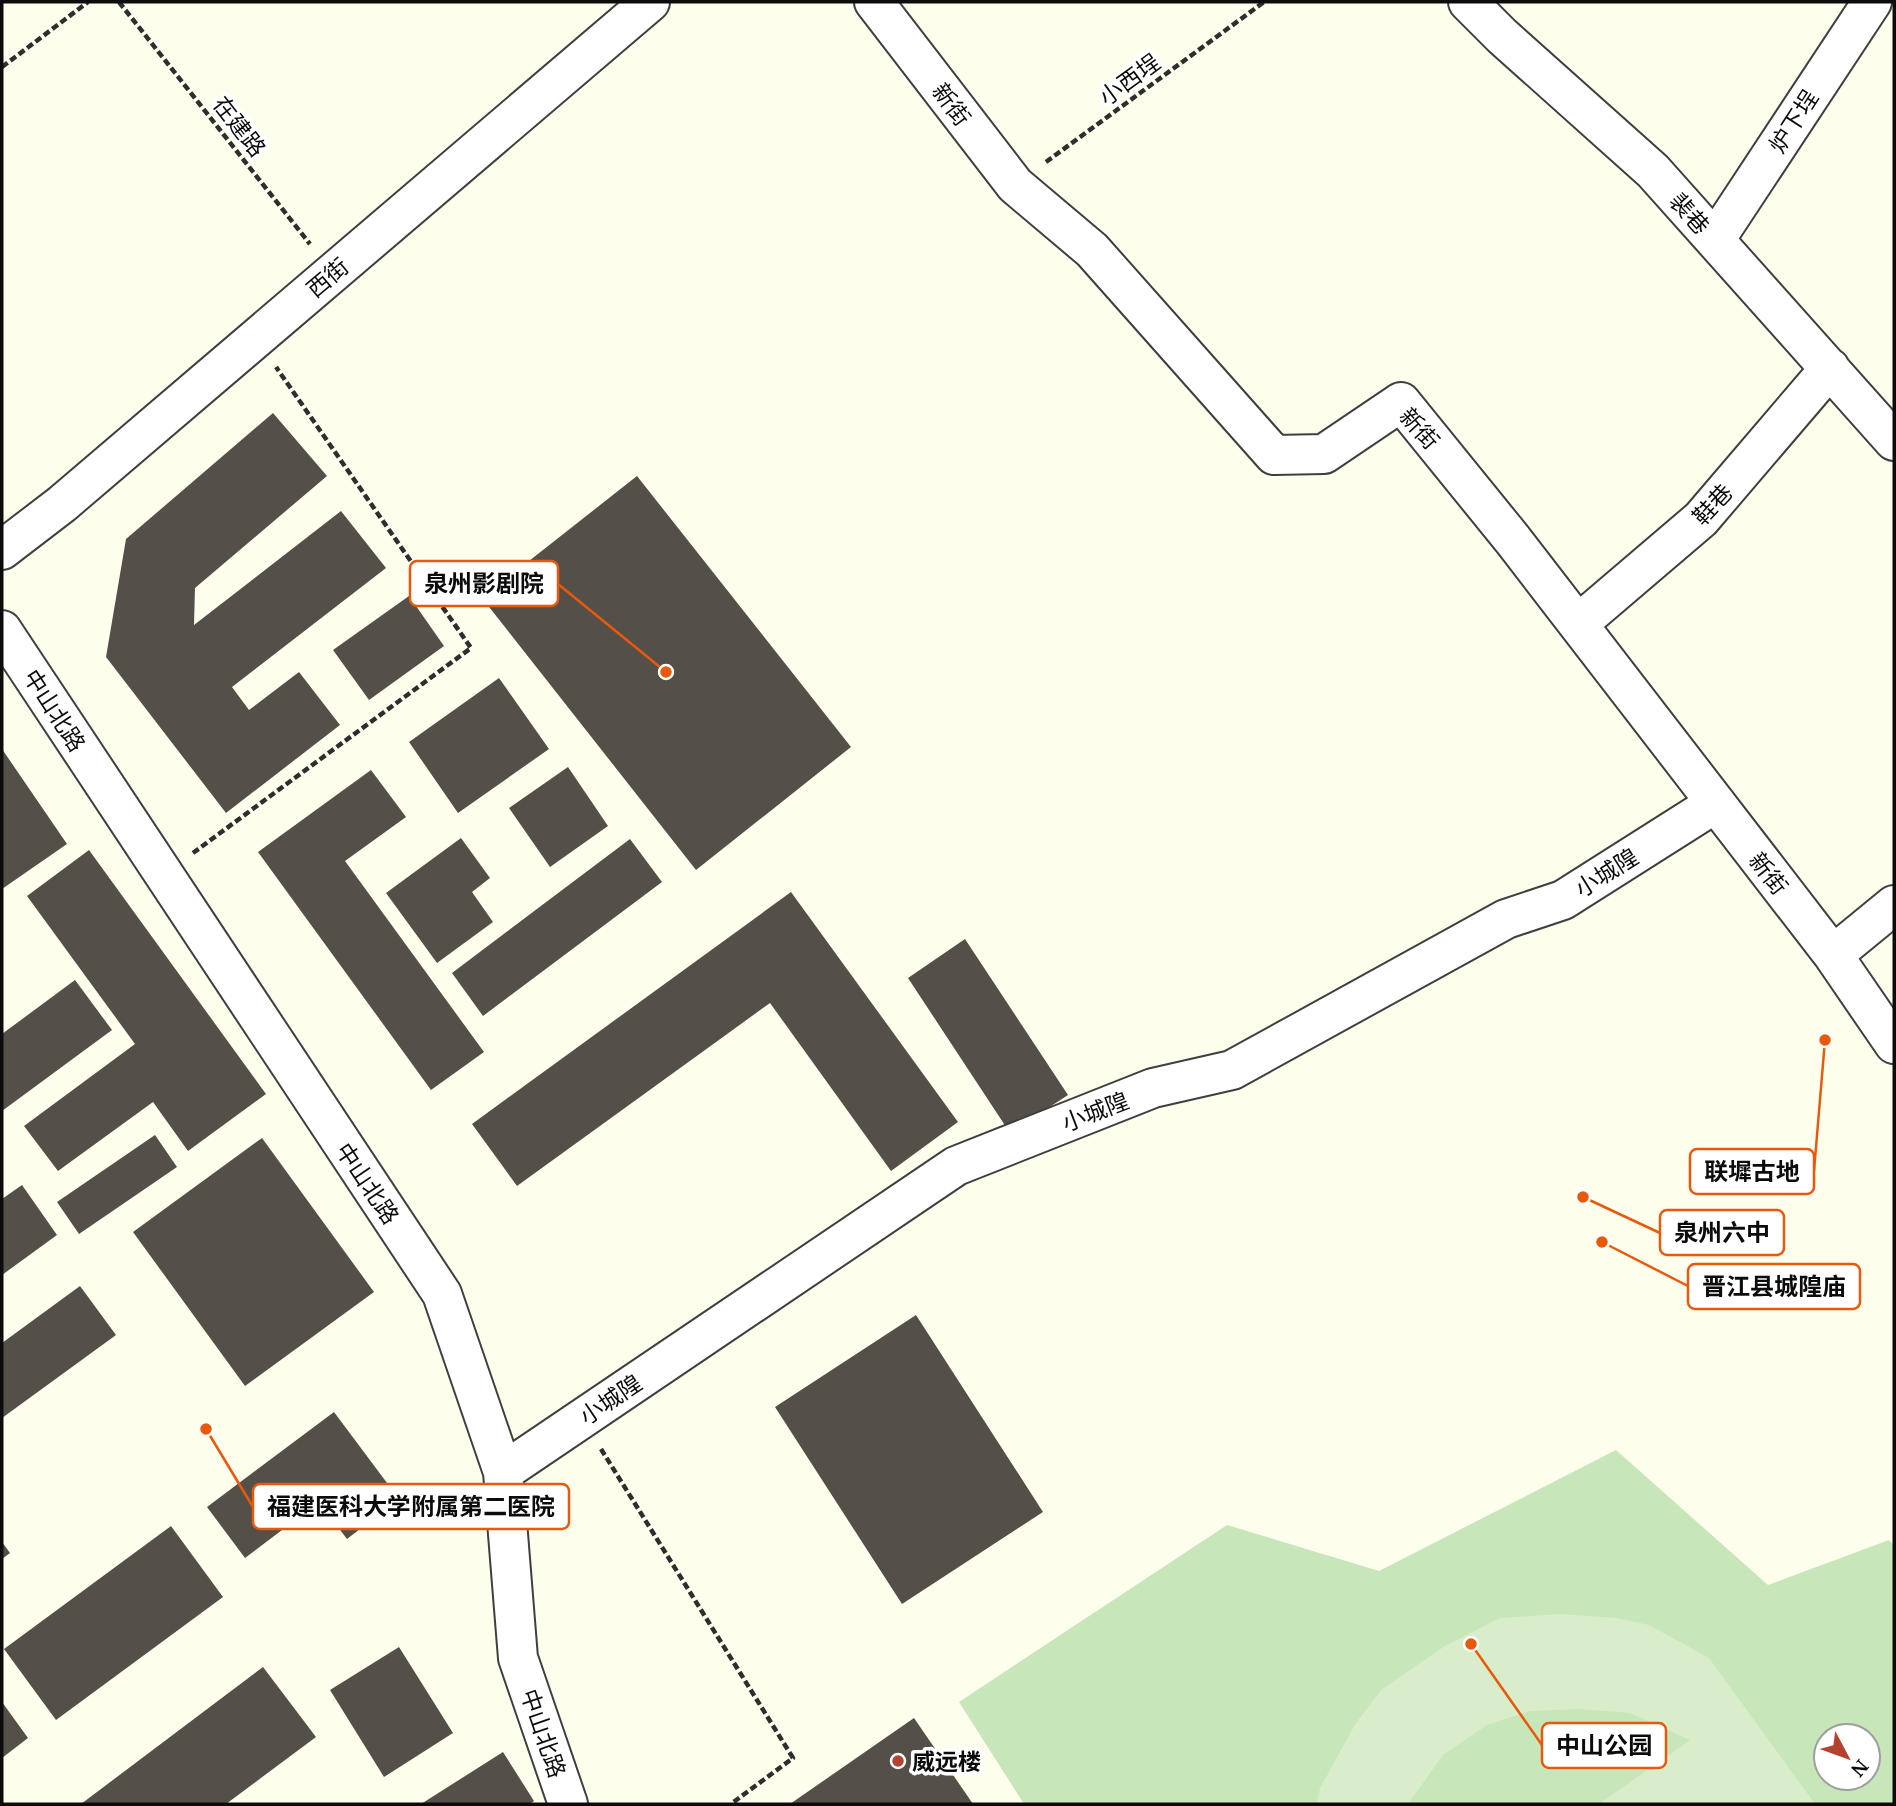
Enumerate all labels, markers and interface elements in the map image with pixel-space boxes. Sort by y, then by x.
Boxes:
street label: 小西埕 [1092,46,1166,112]
street label: 新街 [925,76,979,132]
street label: 炉下埕 [1761,83,1825,159]
street label: 在建路 [206,89,274,163]
street label: 裴巷 [1663,185,1717,241]
street label: 西街 [299,250,355,304]
street label: 新街 [1393,400,1447,456]
street label: 鞋巷 [1685,476,1739,532]
callout: 泉州影剧院 [410,561,558,606]
text: 泉州影剧院 [424,566,544,599]
street label: 中山北路 [17,663,93,757]
street label: 小城隍 [1568,840,1644,904]
street label: 新街 [1742,845,1796,901]
street label: 小城隍 [1057,1084,1133,1138]
street label: 中山北路 [329,1136,407,1230]
callout: 联墀古地 [1690,1149,1814,1194]
text: 联墀古地 [1704,1154,1800,1187]
callout: 泉州六中 [1660,1210,1784,1255]
text: 泉州六中 [1674,1215,1770,1248]
callout: 晋江县城隍庙 [1688,1264,1860,1309]
text: 晋江县城隍庙 [1702,1269,1846,1302]
street label: 小城隍 [572,1366,648,1432]
callout: 福建医科大学附属第二医院 [253,1484,569,1529]
text: 福建医科大学附属第二医院 [267,1489,555,1522]
street label: 中山北路 [514,1684,574,1782]
north arrow [1812,1722,1882,1792]
callout: 中山公园 [1542,1723,1666,1768]
text: 中山公园 [1556,1728,1652,1761]
place label: 威远楼 [912,1745,981,1777]
marker: 威远楼 [890,1753,906,1769]
text: N [1845,1754,1875,1782]

